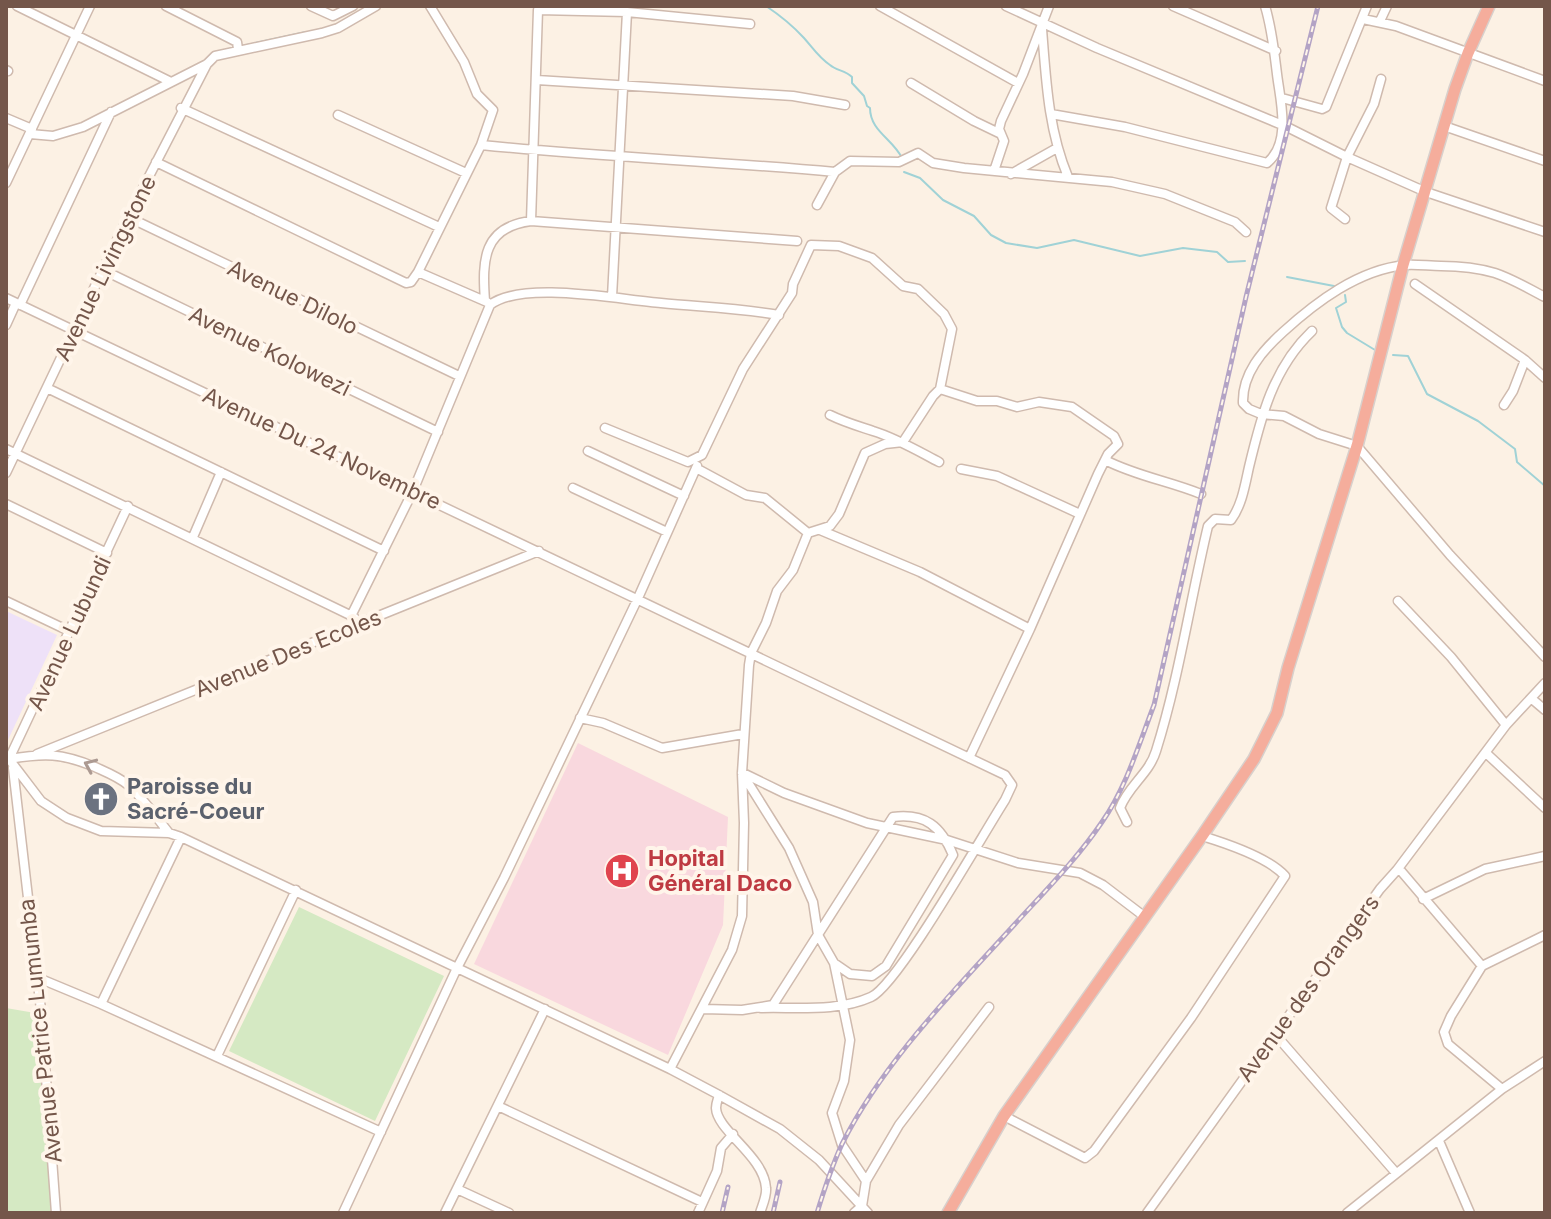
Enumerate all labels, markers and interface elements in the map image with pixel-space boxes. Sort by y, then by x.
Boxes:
street label: Avenue Livingstone [49,171,161,365]
street label: Avenue Dilolo [224,254,362,340]
street label: Avenue Kolowezi [185,301,355,401]
street label: Avenue Du 24 Novembre [199,381,445,515]
street label: Avenue Lubundi [22,552,116,714]
street label: Avenue Des Ecoles [191,604,385,702]
one-way arrow [84,759,99,775]
place label: Paroisse du Sacré-Coeur [127,773,265,824]
church icon: Paroisse du Sacré-Coeur [82,780,120,818]
place label: Hopital Général Daco [648,845,792,896]
hospital icon: Hopital Général Daco [603,852,641,890]
street label: Avenue des Orangers [1232,890,1384,1086]
street label: Avenue Patrice Lumumba [13,898,67,1164]

